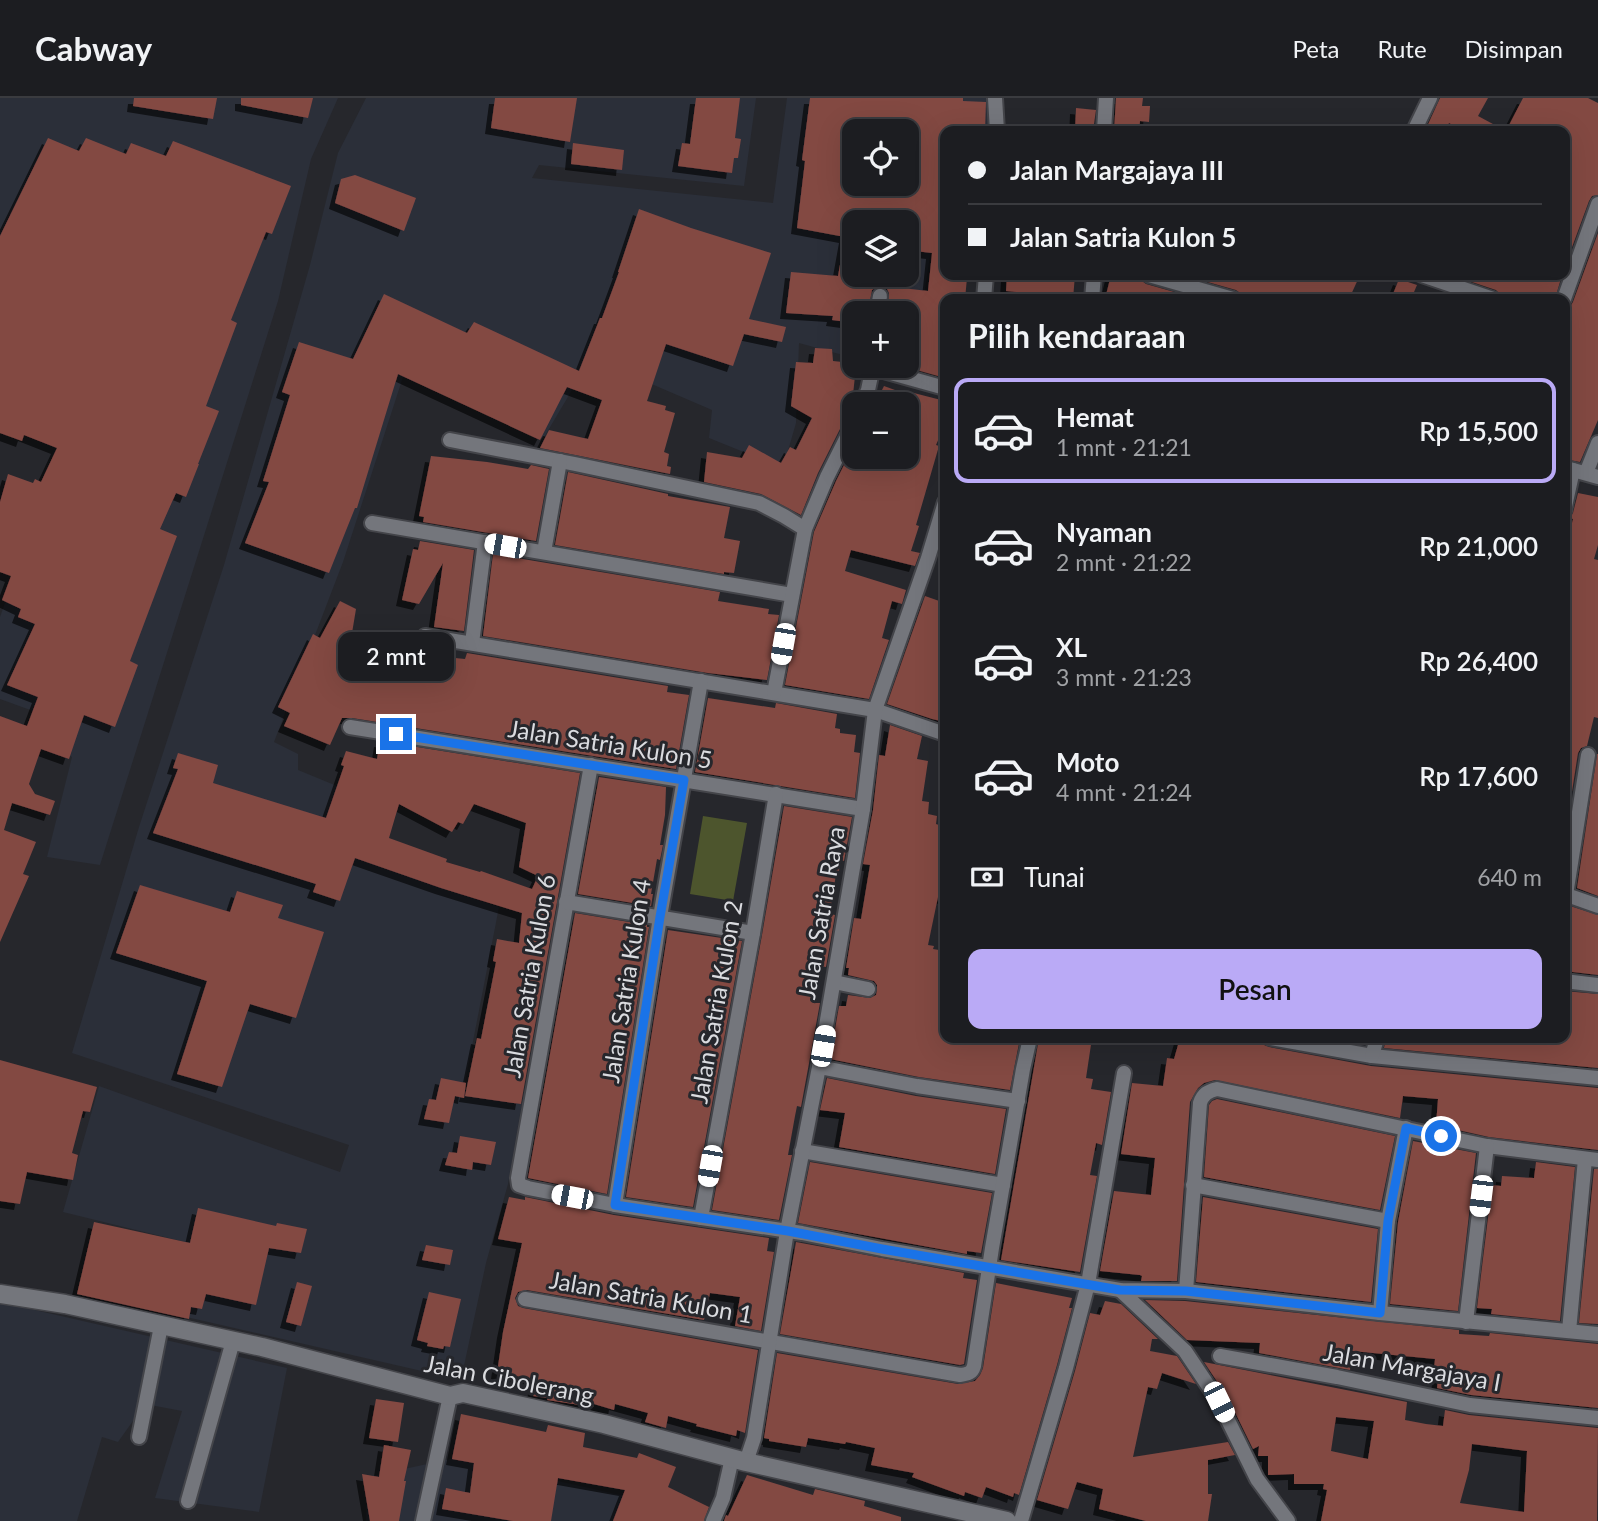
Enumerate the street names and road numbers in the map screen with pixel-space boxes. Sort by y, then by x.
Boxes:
street label: Jalan Satria Kulon 5 [506,713,714,774]
street label: Jalan Satria Raya [791,824,850,1001]
street label: Jalan Satria Kulon 6 [496,872,561,1080]
street label: Jalan Satria Kulon 4 [595,877,656,1085]
street label: Jalan Satria Kulon 2 [683,898,748,1106]
street label: Jalan Satria Kulon 1 [547,1264,755,1329]
street label: Jalan Margajaya I [1321,1337,1503,1396]
street label: Jalan Cibolerang [422,1348,597,1409]

